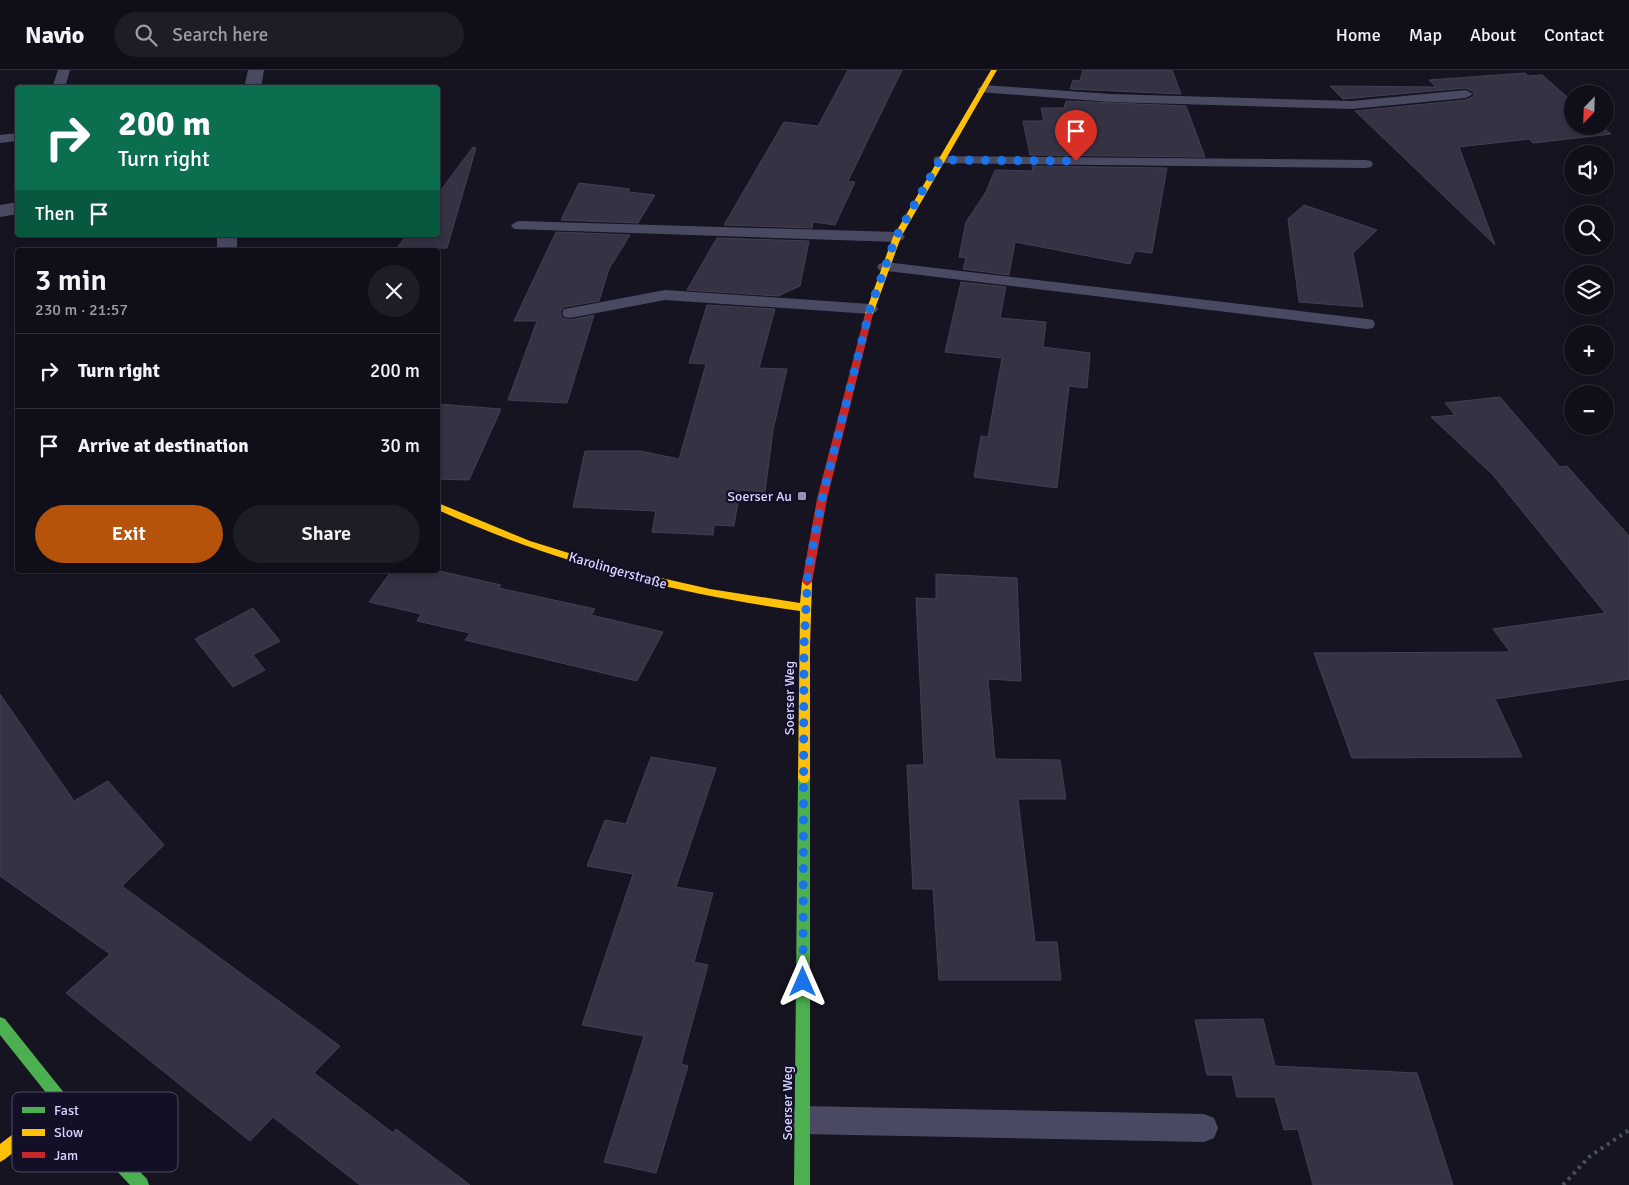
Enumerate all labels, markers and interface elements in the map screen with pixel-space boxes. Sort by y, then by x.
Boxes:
search box [114,12,464,57]
text: Navio [25,20,84,50]
icon: search [132,21,160,49]
text: Search here [172,23,268,47]
text: Home [1336,24,1381,46]
text: Map [1409,24,1442,46]
text: About [1470,24,1516,46]
text: Contact [1544,24,1604,46]
north arrow [1564,85,1614,135]
map controls [1564,85,1614,435]
text: 200 m [118,102,211,145]
icon: right [35,105,100,170]
pin [1055,110,1097,161]
icon: arrive [1062,117,1090,145]
text: Turn right [118,145,210,172]
button: sound [1564,145,1614,195]
icon: arrive [85,200,113,228]
text: Then [35,202,75,226]
button: search [1564,205,1614,255]
text: 3 min [35,262,107,299]
button: close [368,265,420,317]
button: layers [1564,265,1614,315]
text: 230 m · 21:57 [35,300,128,320]
button: + [1564,325,1614,375]
icon: right [35,357,63,385]
text: Turn right [78,359,160,383]
text: 200 m [370,359,420,383]
button: − [1564,385,1614,435]
icon: arrive [35,432,63,460]
text: Arrive at destination [78,434,249,458]
text: 30 m [380,434,420,458]
place label: Soerser Au [727,488,792,505]
marker: Soerser Au [796,490,808,502]
button: Exit [35,505,223,563]
button: Share [233,505,420,563]
street label: Karolingerstraße [567,548,669,593]
street label: Soerser Weg [781,661,798,735]
position arrow [776,955,828,1007]
street label: Soerser Weg [779,1066,796,1140]
legend [12,1092,178,1172]
text: Fast [54,1102,79,1119]
text: Slow [54,1124,83,1141]
text: Jam [54,1147,78,1164]

